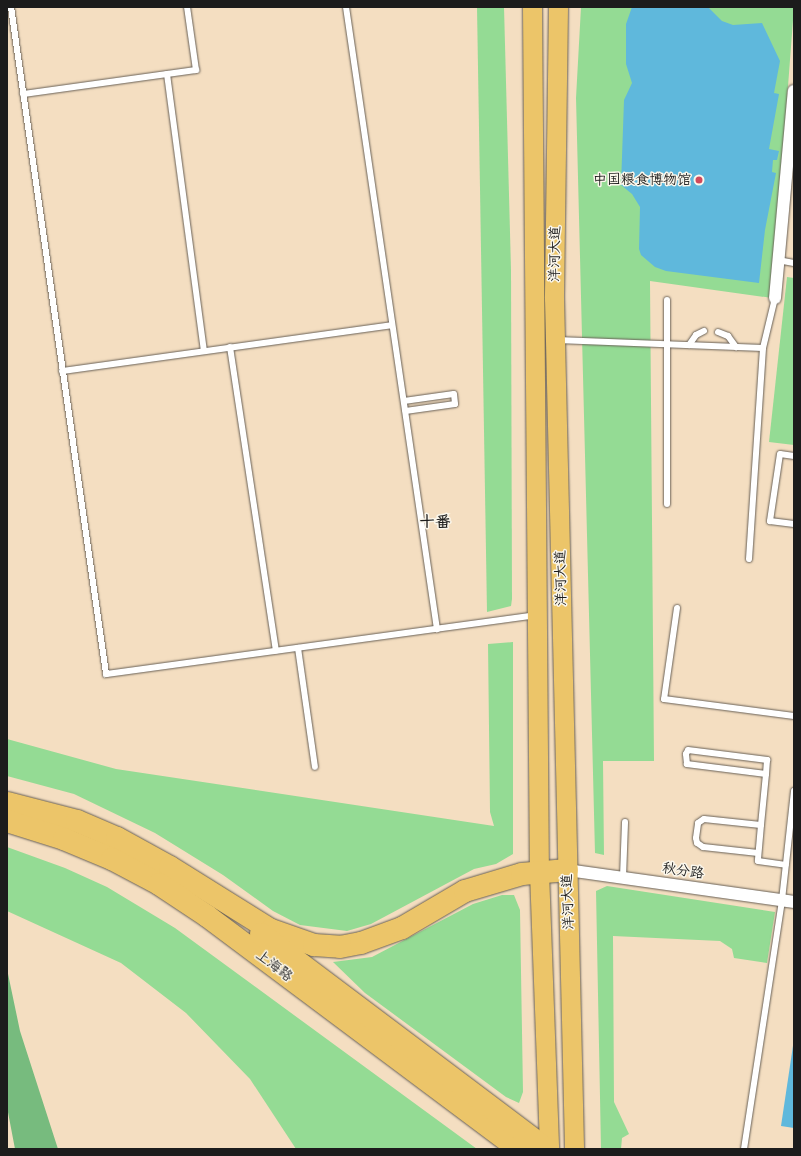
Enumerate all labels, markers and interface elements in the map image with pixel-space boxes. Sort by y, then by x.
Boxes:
place label: 中国粮食博物馆 [593,172,691,188]
marker: 中国粮食博物馆 [694,175,704,185]
street label: 洋河大道 [546,226,564,282]
district label: 十番 [419,512,451,532]
street label: 洋河大道 [552,550,570,606]
street label: 秋分路 [661,860,705,882]
street label: 洋河大道 [559,874,577,930]
street label: 上海路 [252,947,296,985]

